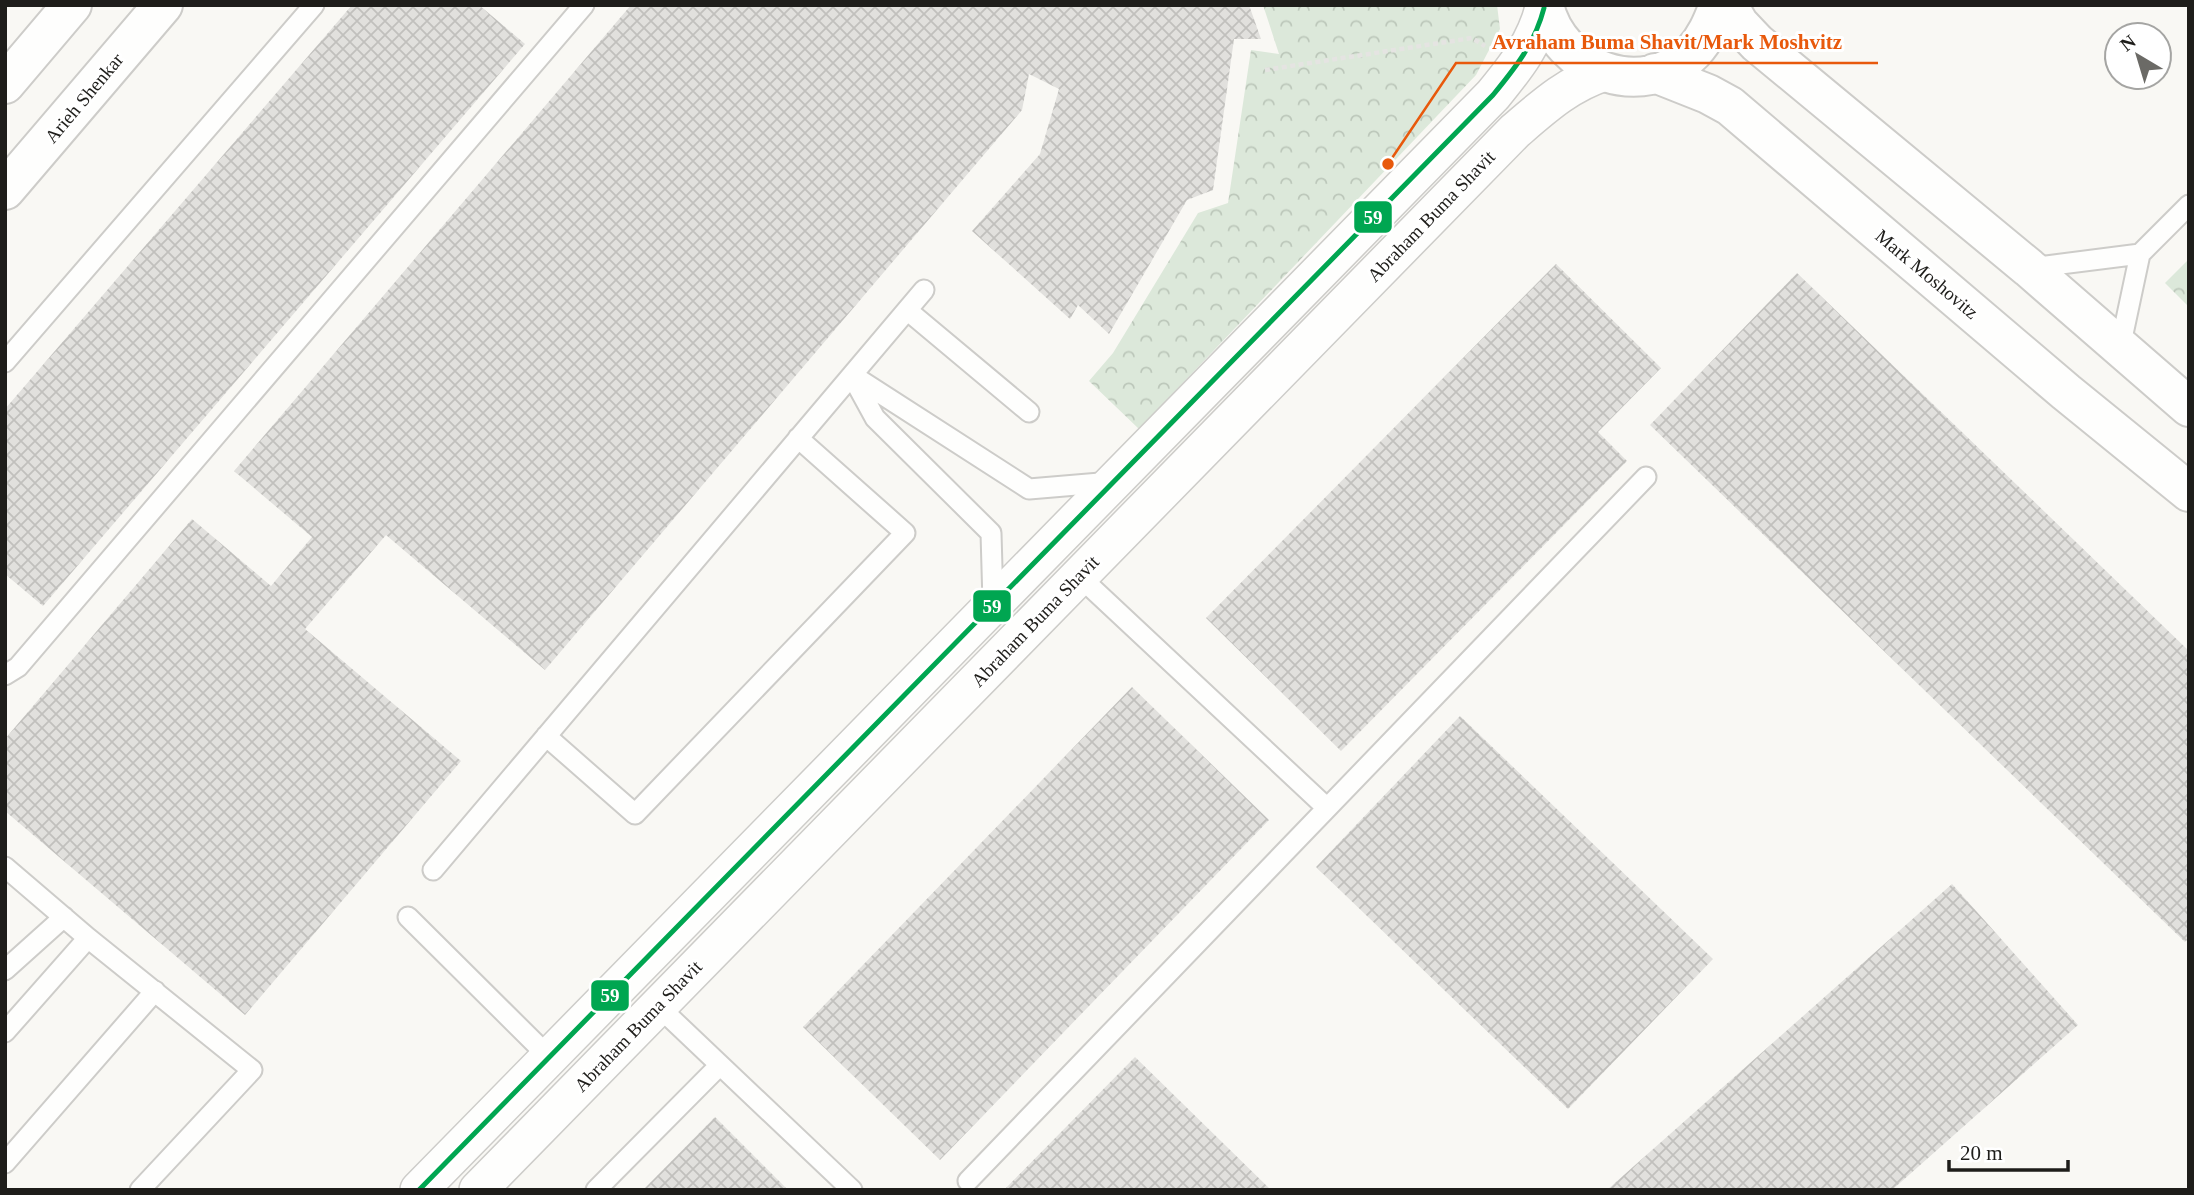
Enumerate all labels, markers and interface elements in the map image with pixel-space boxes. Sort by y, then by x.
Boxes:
callout: Avraham Buma Shavit/Mark Moshvitz [1456,21,1878,63]
north arrow [2103,21,2173,91]
text: Avraham Buma Shavit/Mark Moshvitz [1492,30,1842,54]
text: N [2116,30,2140,55]
street label: Arieh Shenkar [41,49,128,147]
street label: Abraham Buma Shavit [1363,146,1500,286]
line badge: 59 [1353,200,1393,234]
text: 59 [1364,207,1383,228]
street label: Mark Moshovitz [1872,225,1982,323]
street label: Abraham Buma Shavit [967,551,1104,691]
line badge: 59 [972,589,1012,623]
text: 59 [983,596,1002,617]
street label: Abraham Buma Shavit [570,956,707,1096]
line badge: 59 [590,979,630,1012]
text: 59 [601,985,620,1006]
scale bar [1949,1128,2068,1172]
text: 20 m [1960,1141,2003,1165]

